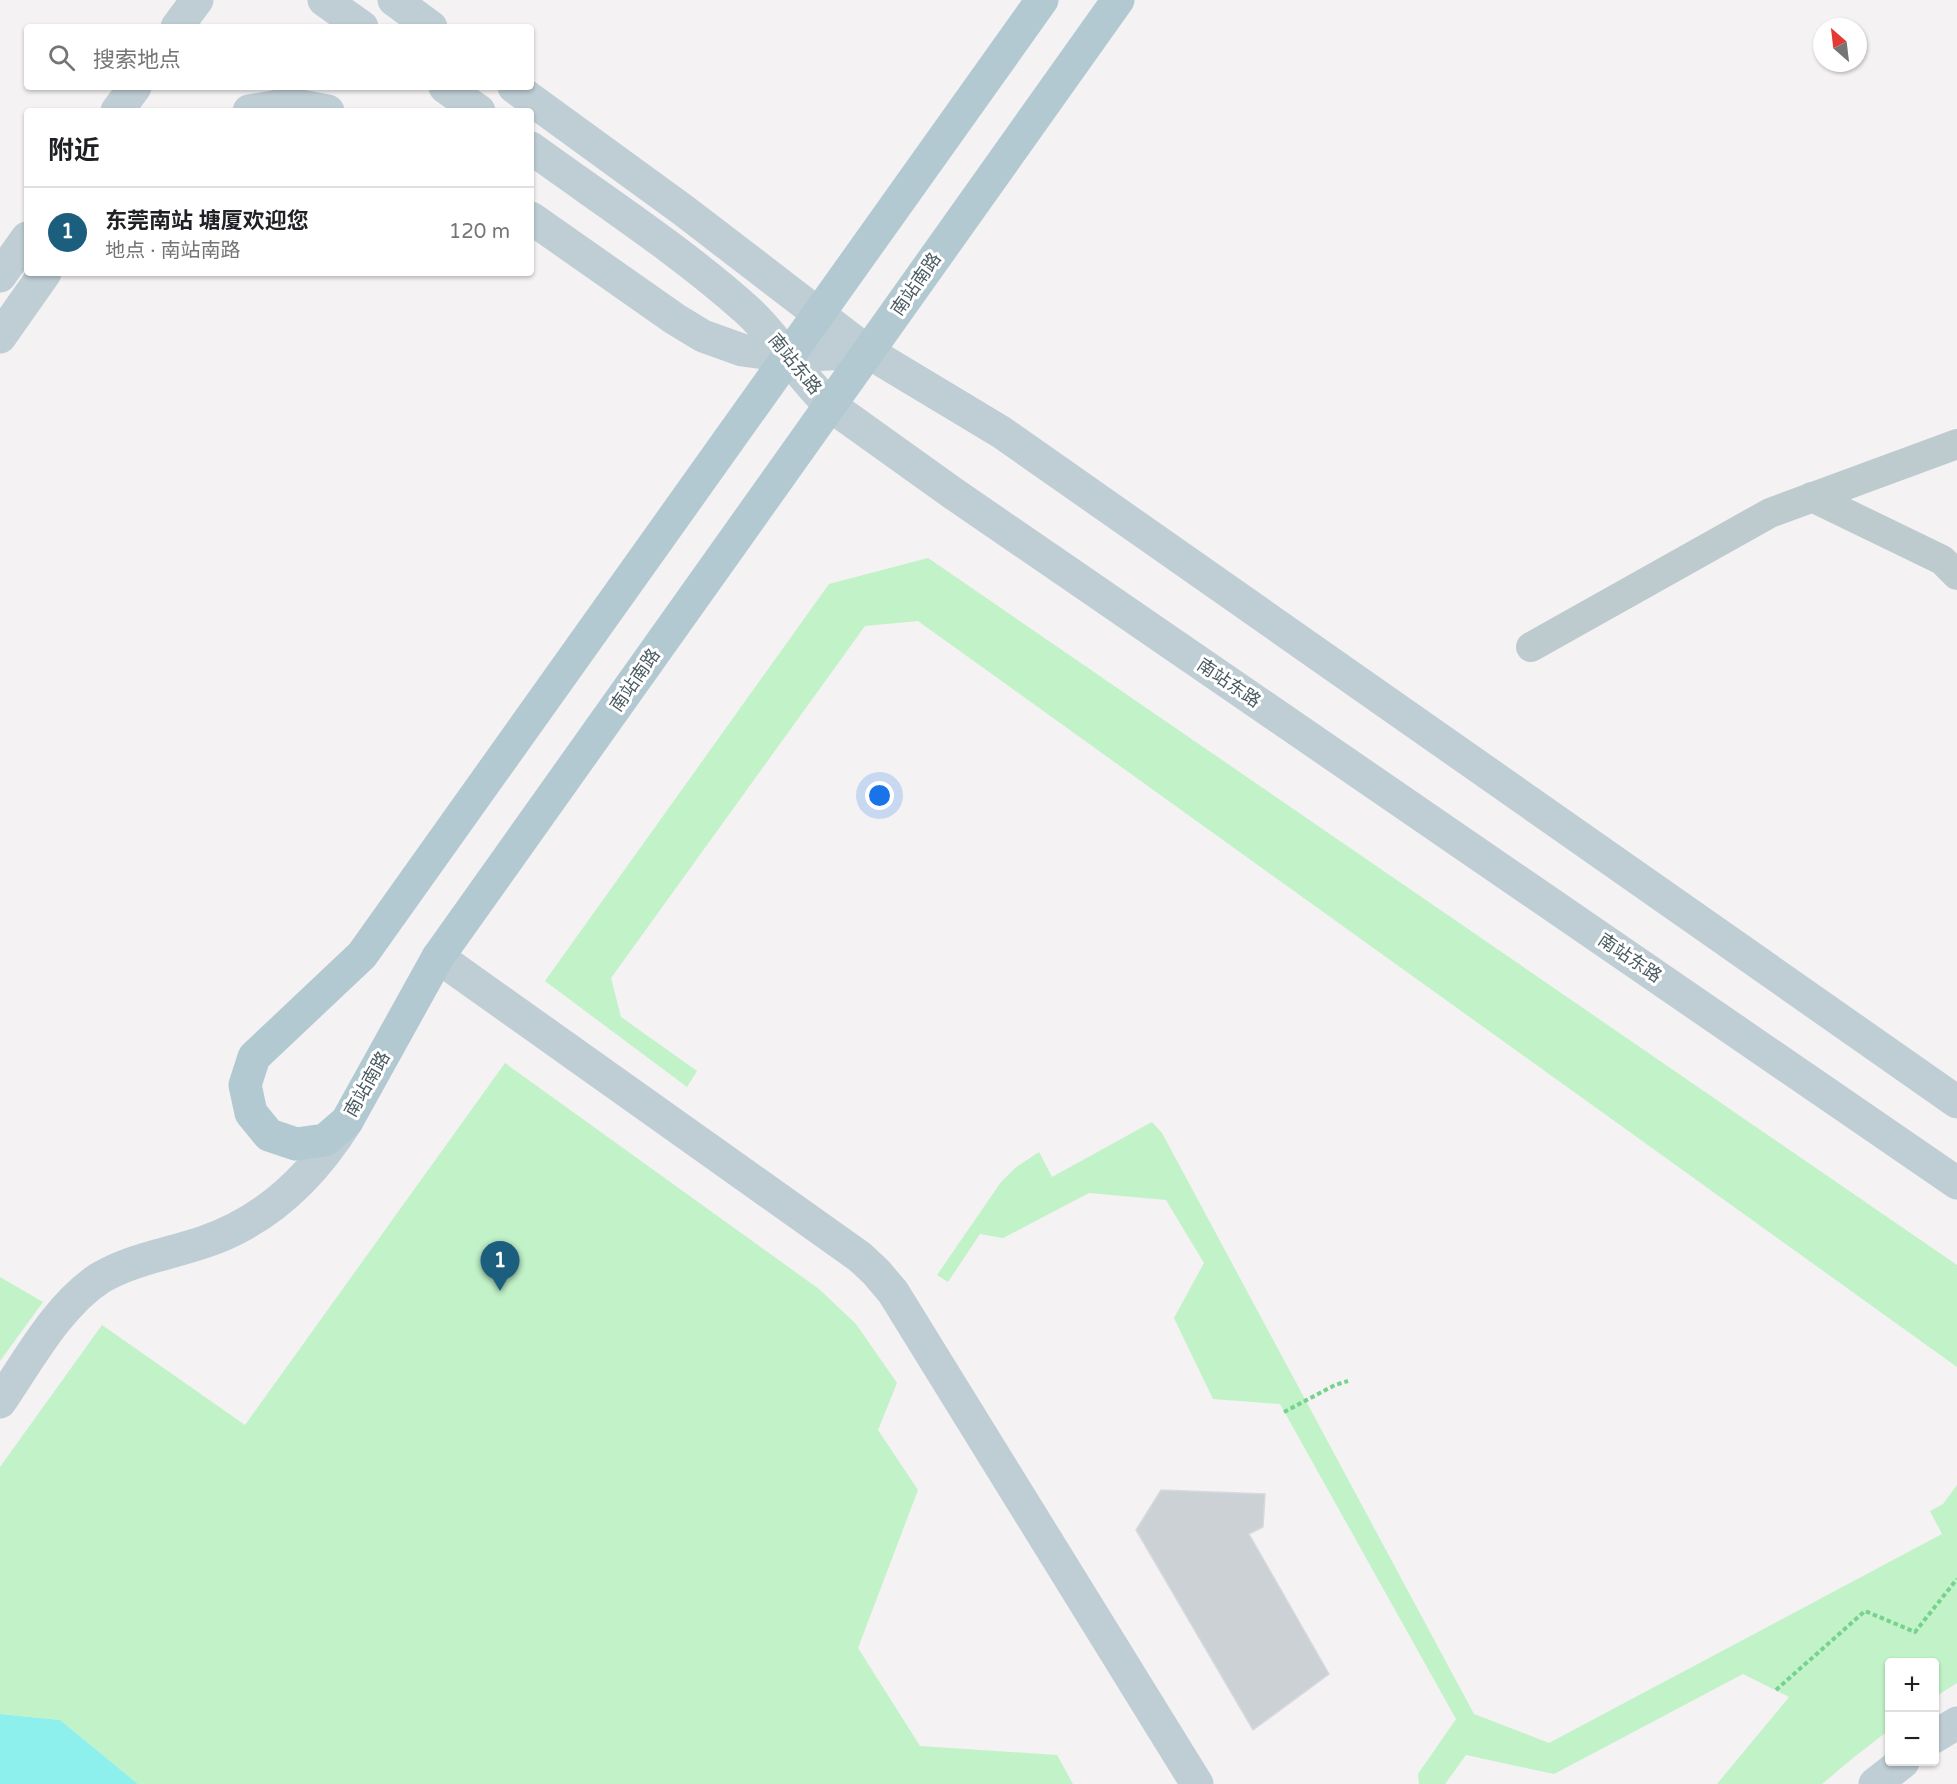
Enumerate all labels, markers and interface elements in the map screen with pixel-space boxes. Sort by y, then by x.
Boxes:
north arrow [1813,18,1867,72]
search box [24,24,534,90]
icon: search [45,41,78,74]
text: 搜索地点 [93,47,181,73]
text: 附近 [48,135,100,166]
text: 东莞南站 塘厦欢迎您 [105,208,309,234]
text: 1 [61,220,74,244]
text: 120 m [449,220,510,244]
text: 地点 · 南站南路 [105,239,241,263]
street label: 南站南路 [886,248,946,320]
street label: 南站东路 [764,329,826,399]
street label: 南站南路 [605,644,665,716]
street label: 南站东路 [1193,654,1265,712]
your location [865,781,894,810]
street label: 南站东路 [1594,929,1666,987]
street label: 南站南路 [339,1047,395,1121]
pin: 1 [480,1242,520,1291]
map controls [1885,1658,1939,1766]
button: + [1885,1658,1939,1712]
button: − [1885,1712,1939,1766]

